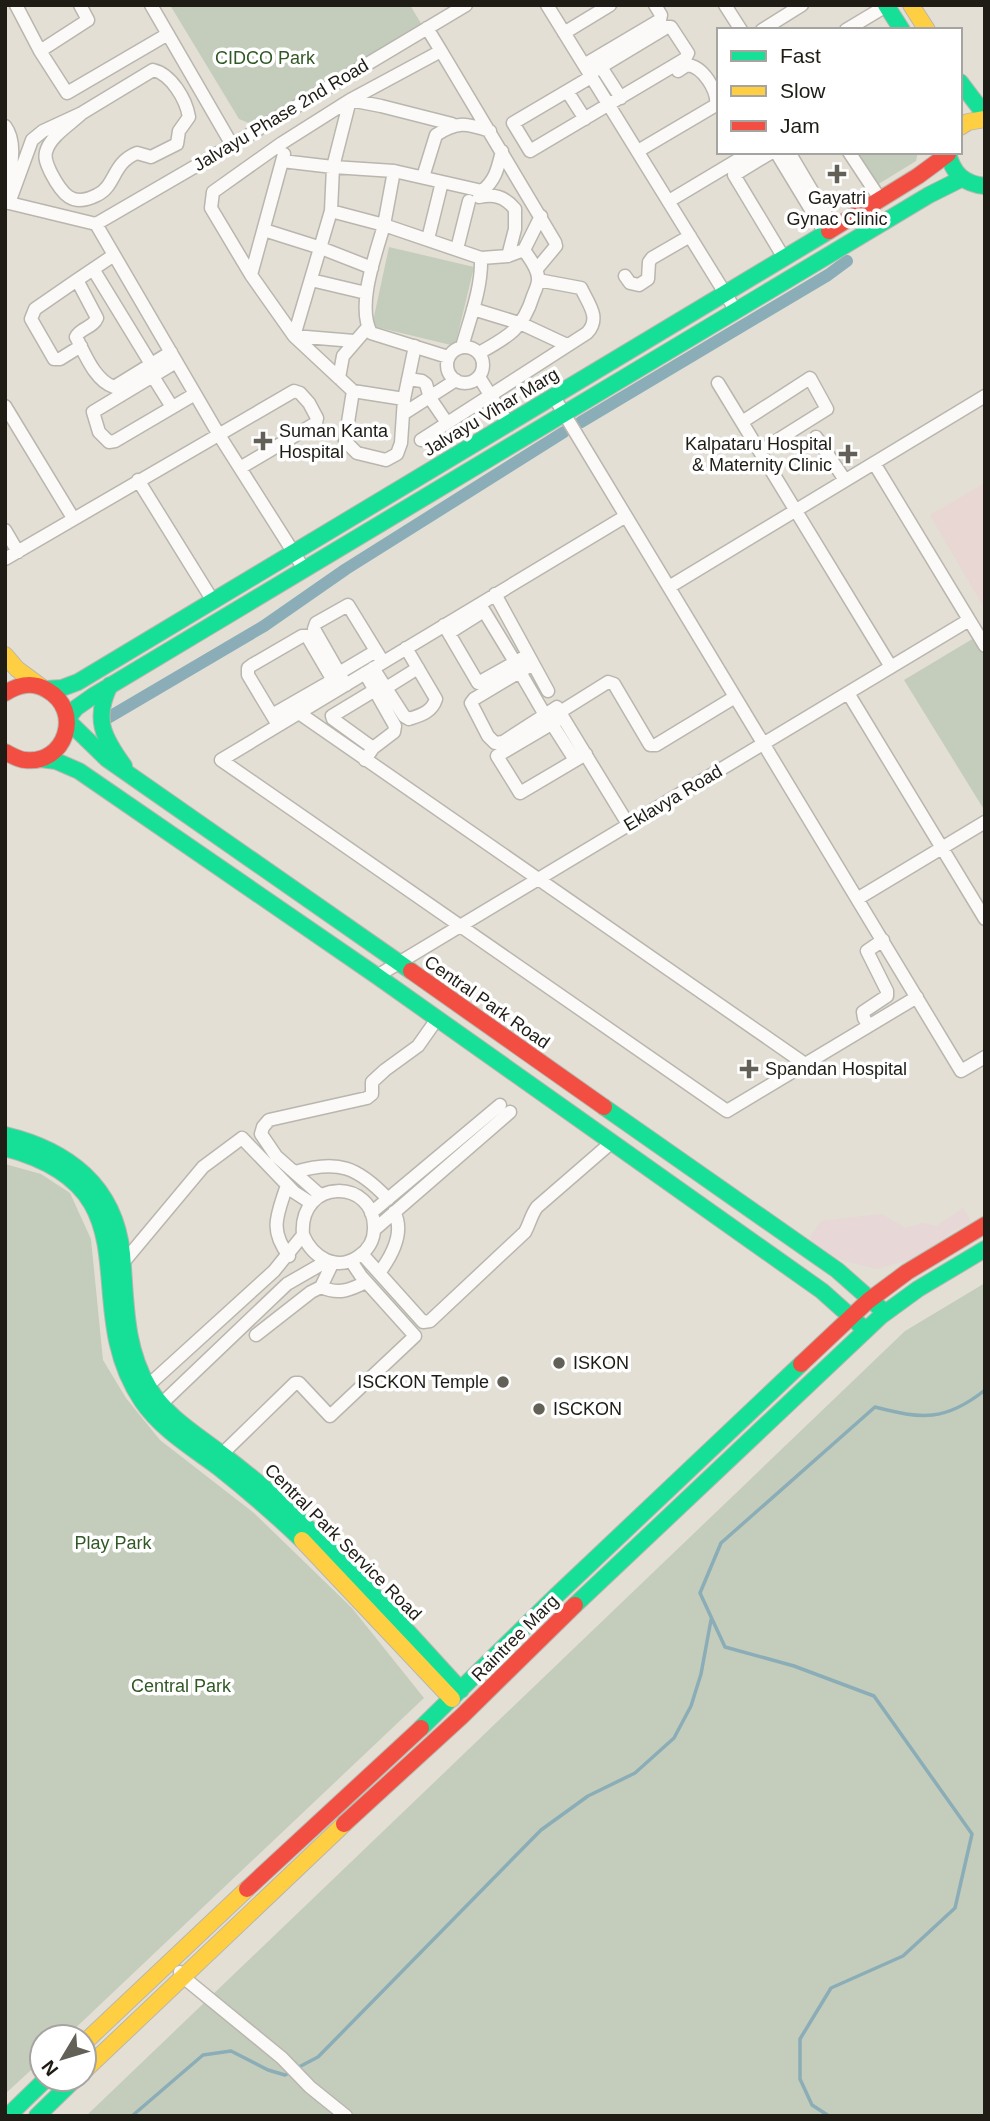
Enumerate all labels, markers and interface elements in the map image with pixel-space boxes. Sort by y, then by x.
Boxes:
legend [717,28,962,154]
text: Fast [780,44,821,67]
park label: CIDCO Park [215,48,316,68]
street label: Jalvayu Phase 2nd Road [190,55,372,175]
text: Slow [780,79,826,102]
text: Jam [780,114,820,137]
marker: Gayatri Gynac Clinic [827,164,847,184]
place label: Gayatri Gynac Clinic [786,188,888,229]
street label: Jalvayu Vihar Marg [420,364,562,460]
place label: Suman Kanta Hospital [279,421,389,462]
marker: Suman Kanta Hospital [253,431,273,451]
place label: Kalpataru Hospital & Maternity Clinic [685,434,832,475]
marker: Kalpataru Hospital & Maternity Clinic [838,444,858,464]
street label: Eklavya Road [620,761,726,835]
street label: Central Park Road [421,951,553,1053]
marker: Spandan Hospital [739,1059,759,1079]
place label: Spandan Hospital [765,1059,907,1079]
place label: ISKON [573,1353,629,1373]
marker: ISKON [551,1355,567,1371]
place label: ISCKON Temple [357,1372,489,1392]
marker: ISCKON Temple [495,1374,511,1390]
place label: ISCKON [553,1399,622,1419]
marker: ISCKON [531,1401,547,1417]
street label: Central Park Service Road [261,1460,425,1624]
park label: Play Park [74,1533,153,1553]
street label: Raintree Marg [468,1591,562,1685]
park label: Central Park [131,1676,232,1696]
north arrow [28,2023,98,2093]
text: N [37,2056,62,2080]

